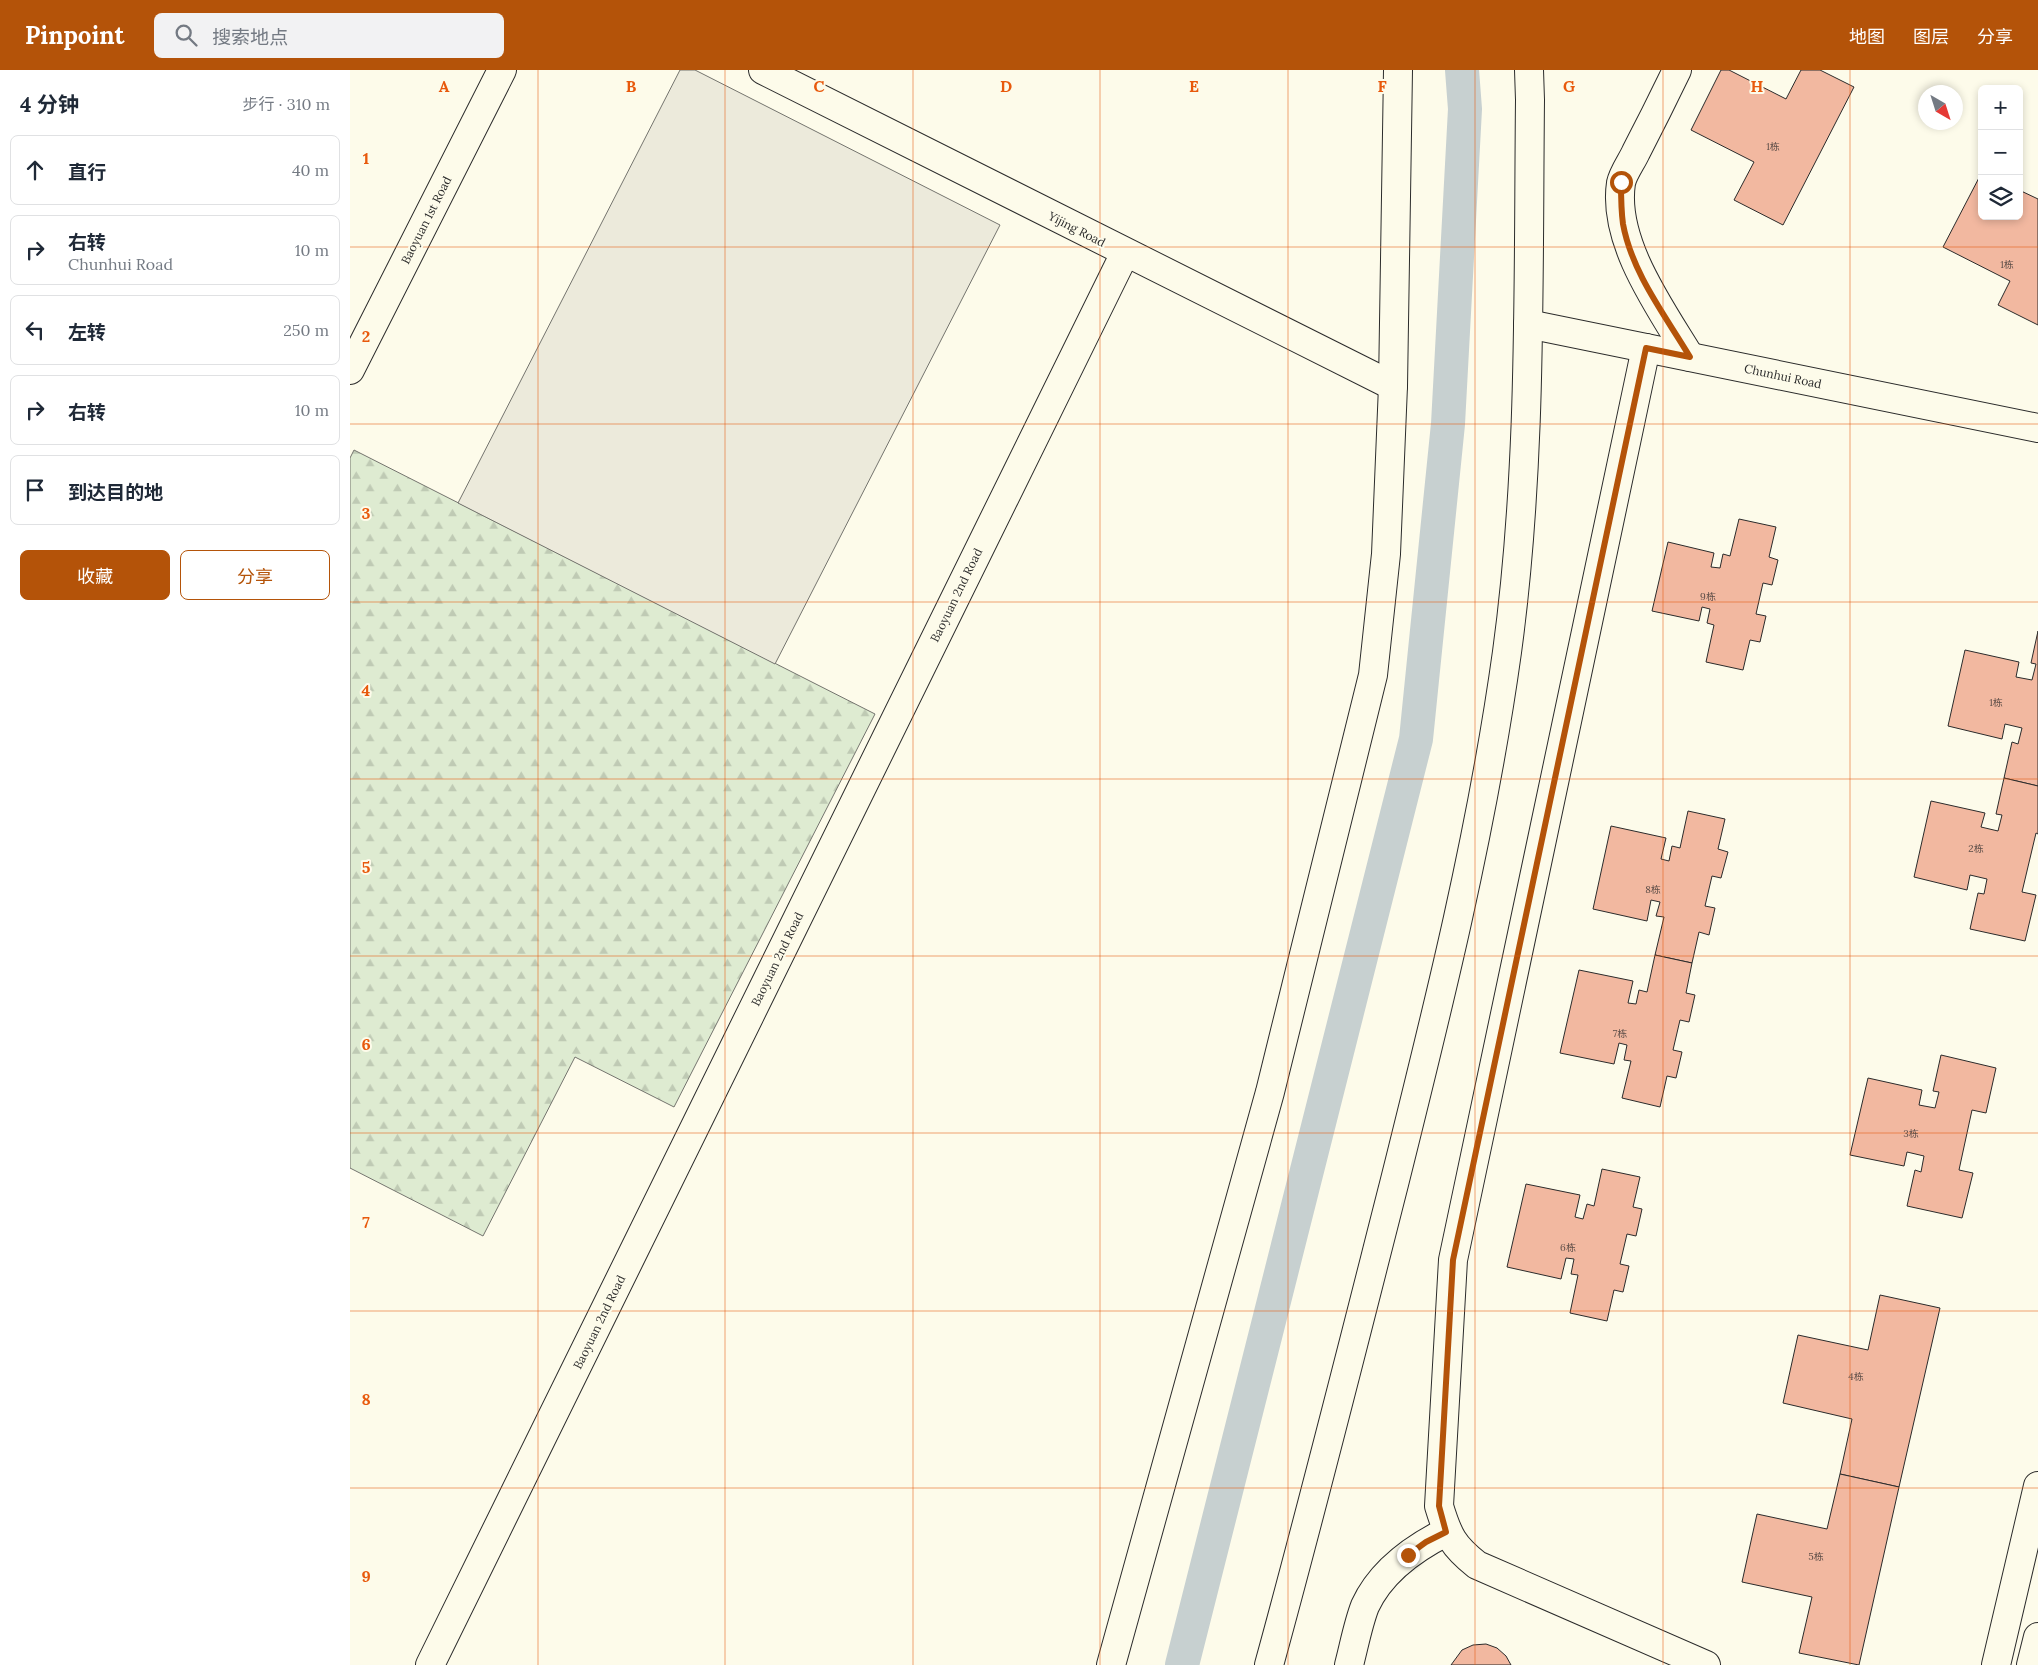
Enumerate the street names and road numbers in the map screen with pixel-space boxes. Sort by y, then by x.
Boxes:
street label: Baoyuan 1st Road [397,174,455,266]
street label: Yijing Road [1045,208,1108,250]
street label: Chunhui Road [1743,360,1823,392]
street label: Baoyuan 2nd Road [927,546,985,644]
street label: Baoyuan 2nd Road [748,910,806,1008]
street label: Baoyuan 2nd Road [570,1273,628,1371]

